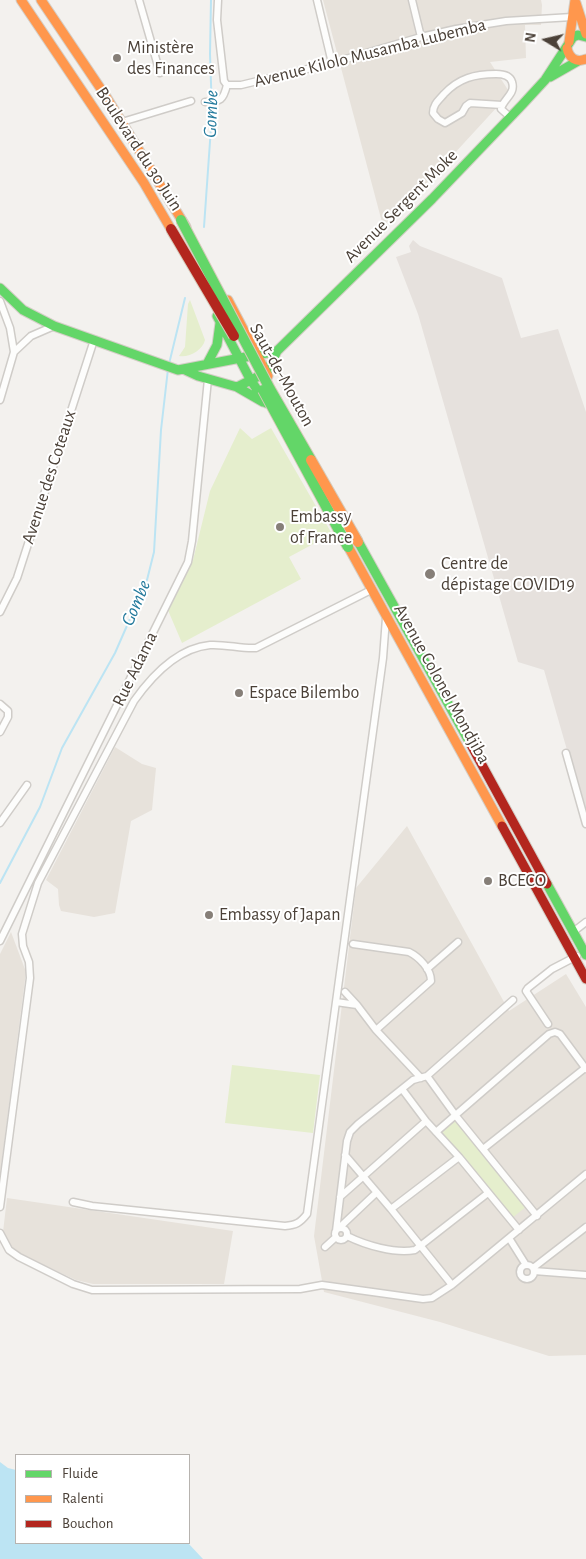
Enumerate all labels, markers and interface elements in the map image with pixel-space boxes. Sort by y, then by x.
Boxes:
street label: Avenue Kilolo Musamba Lubemba [252,14,488,92]
north arrow [521,15,571,65]
text: N [524,32,539,44]
place label: Ministère des Finances [127,37,215,80]
marker: Ministère des Finances [111,52,123,64]
street label: Boulevard du 30 Juin [91,83,187,215]
water label: Gombe [199,90,223,138]
street label: Avenue Sergent Moke [340,145,462,267]
street label: Saut-de-Mouton [245,320,319,430]
street label: Avenue des Coteaux [17,407,81,547]
place label: Embassy of France [290,506,352,548]
marker: Embassy of France [274,521,286,533]
place label: Centre de dépistage COVID19 [441,553,575,596]
marker: Centre de dépistage COVID19 [423,567,437,581]
water label: Gombe [116,577,156,629]
street label: Avenue Colonel Mondjiba [389,600,495,768]
street label: Rue Adama [108,628,162,710]
place label: Espace Bilembo [249,682,359,704]
marker: Espace Bilembo [233,687,245,699]
place label: BCECO [498,870,546,892]
marker: BCECO [482,875,494,887]
place label: Embassy of Japan [219,904,340,926]
marker: Embassy of Japan [203,909,215,921]
legend [15,1454,190,1544]
text: Fluide [62,1466,98,1481]
text: Ralenti [62,1491,104,1506]
text: Bouchon [62,1516,113,1531]

